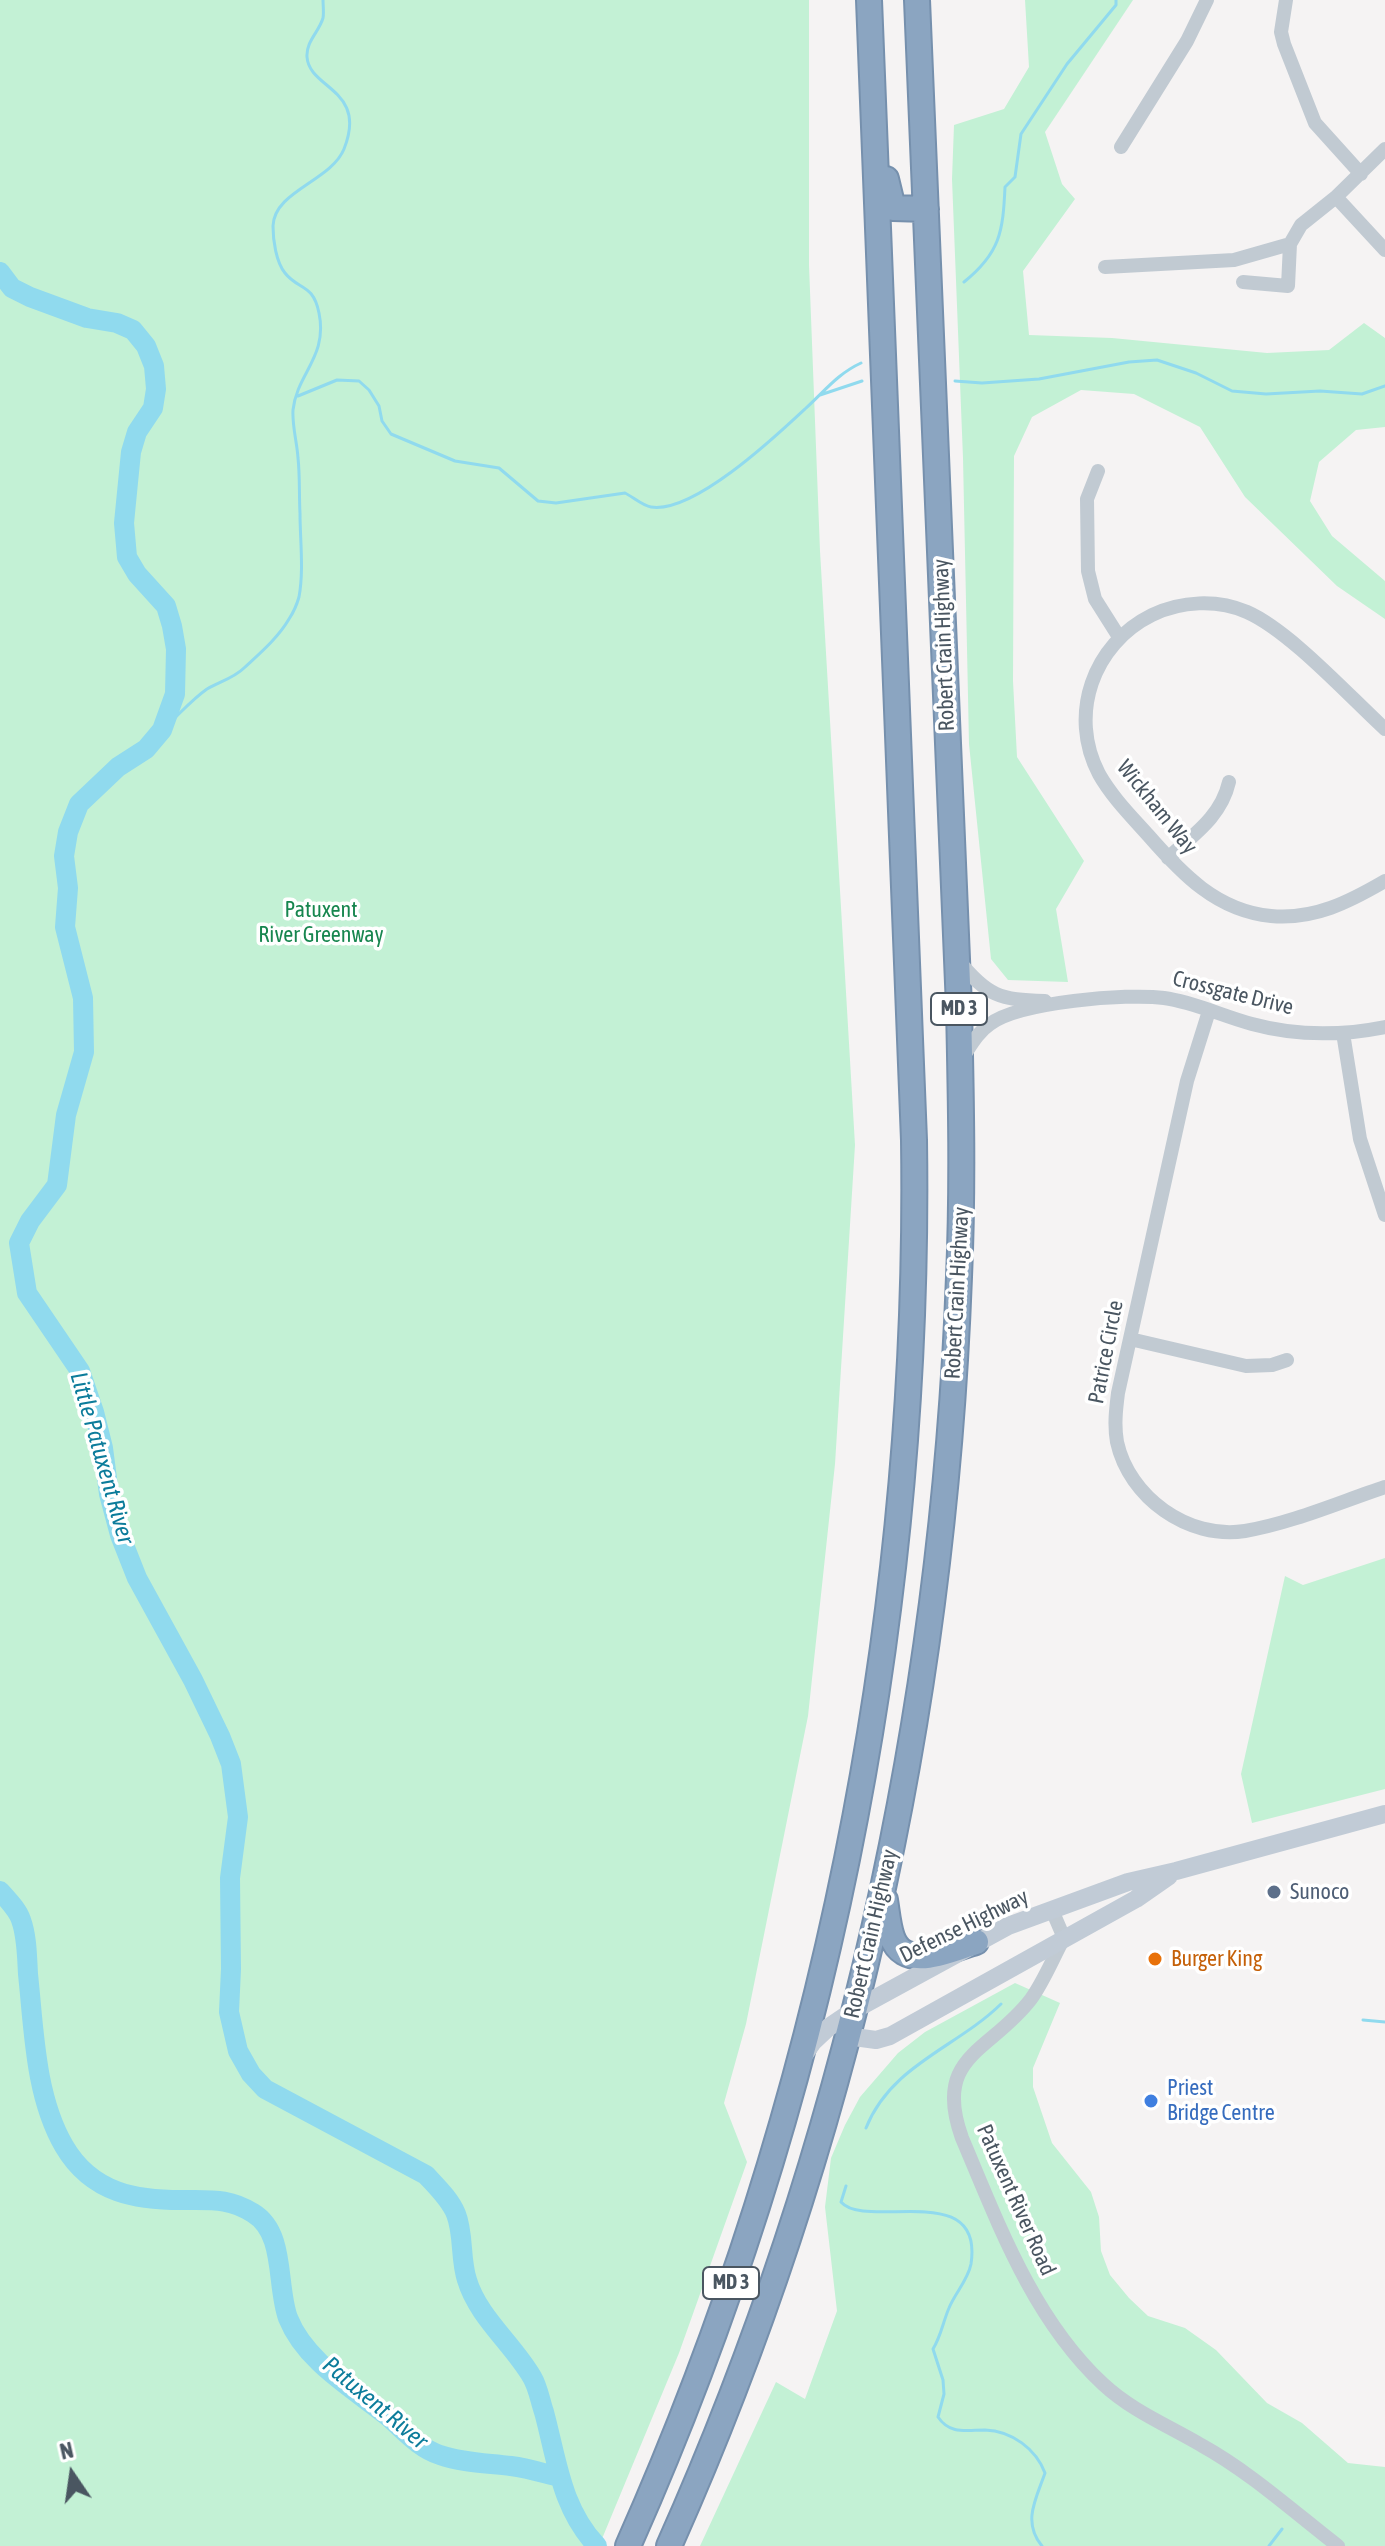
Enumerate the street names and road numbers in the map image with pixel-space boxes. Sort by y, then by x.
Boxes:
street label: Robert Crain Highway [928,558,960,732]
street label: Wickham Way [1111,755,1203,859]
street label: Crossgate Drive [1170,965,1296,1021]
road number: MD 3 [931,993,987,1025]
street label: Robert Crain Highway [939,1206,975,1380]
street label: Patrice Circle [1083,1298,1129,1406]
street label: Robert Crain Highway [839,1847,903,2021]
street label: Defense Highway [895,1883,1033,1969]
street label: Patuxent River Road [971,2120,1061,2280]
road number: MD 3 [703,2267,759,2299]

